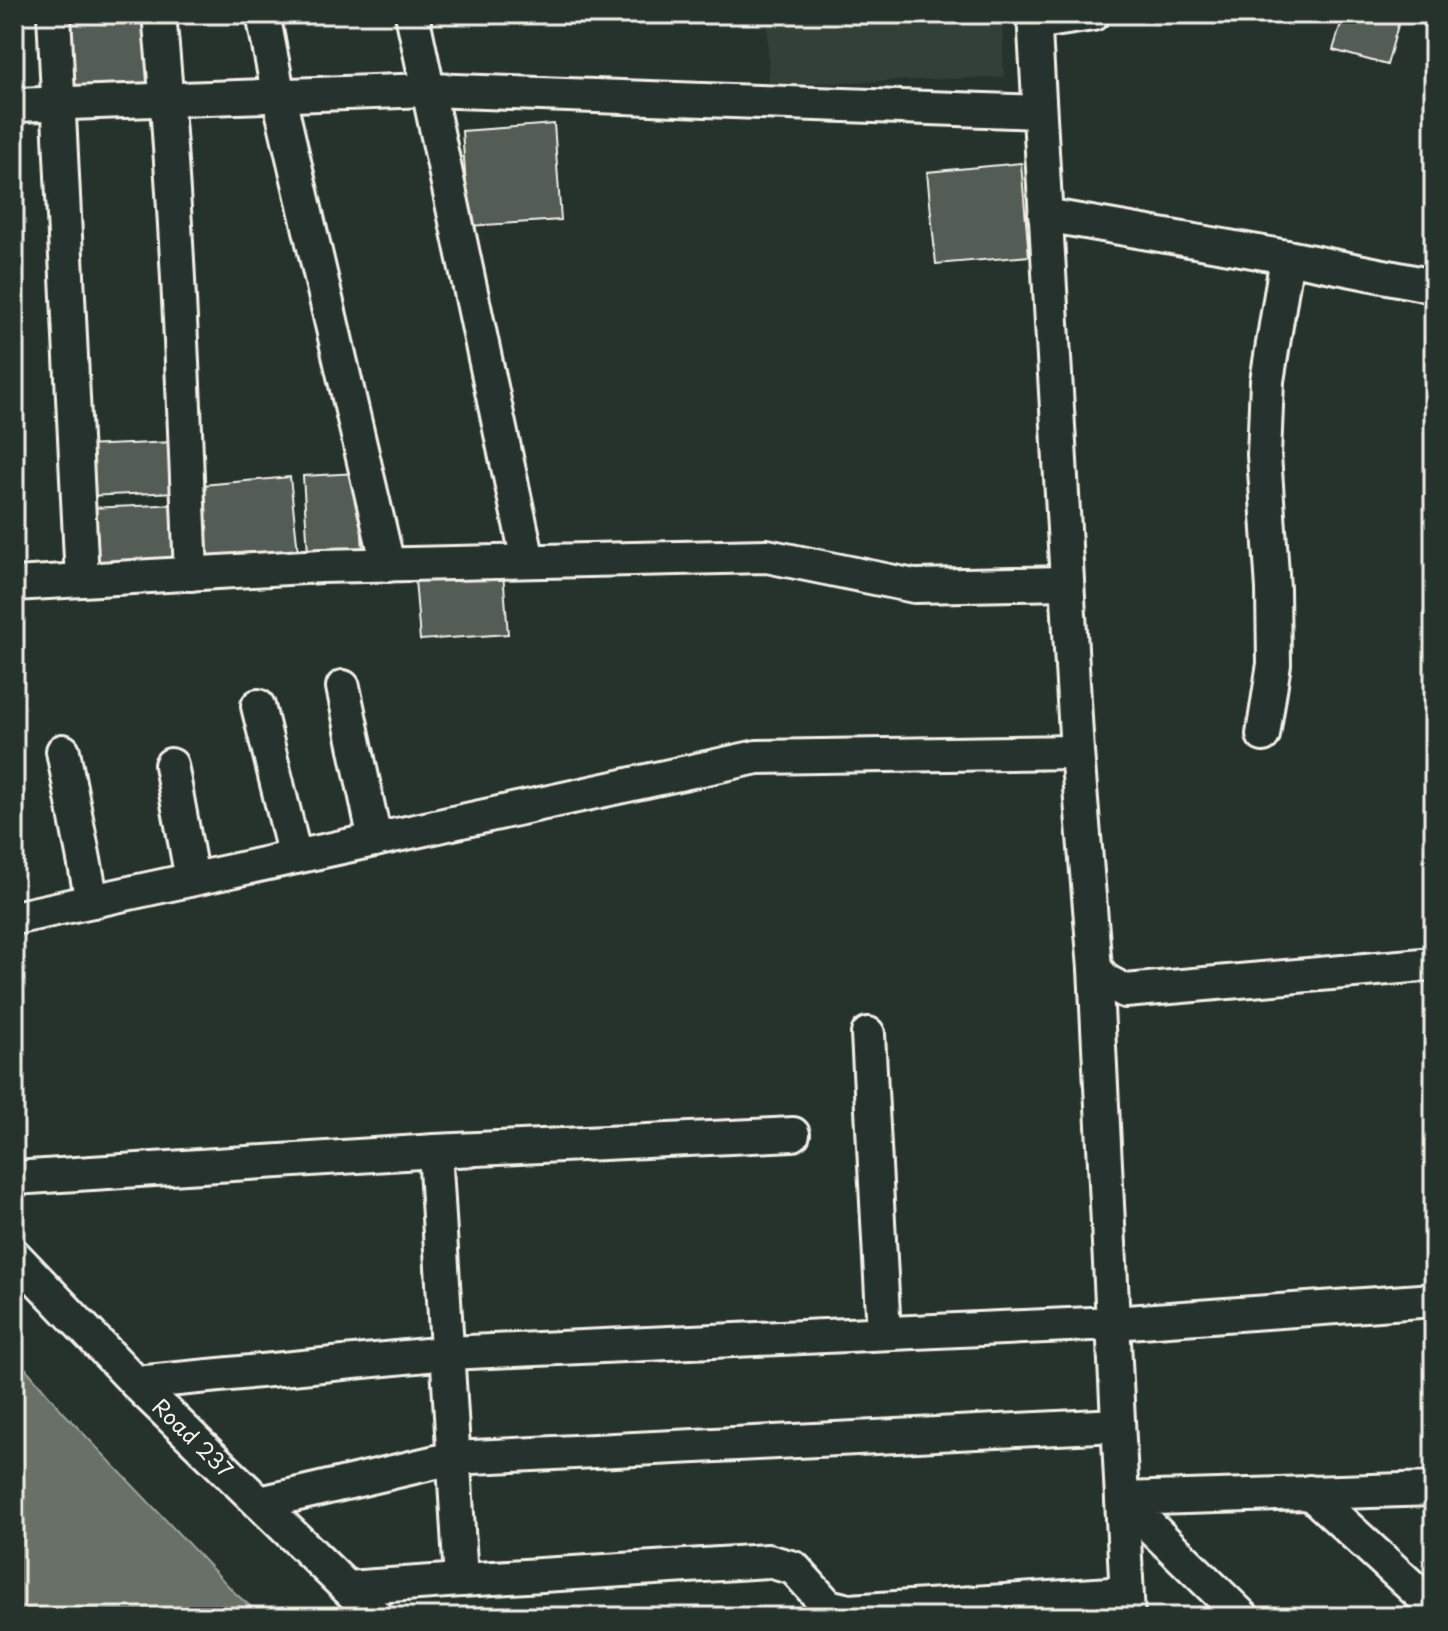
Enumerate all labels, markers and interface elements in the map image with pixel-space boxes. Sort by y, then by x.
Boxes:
street label: Road 237 [146,1390,242,1485]

